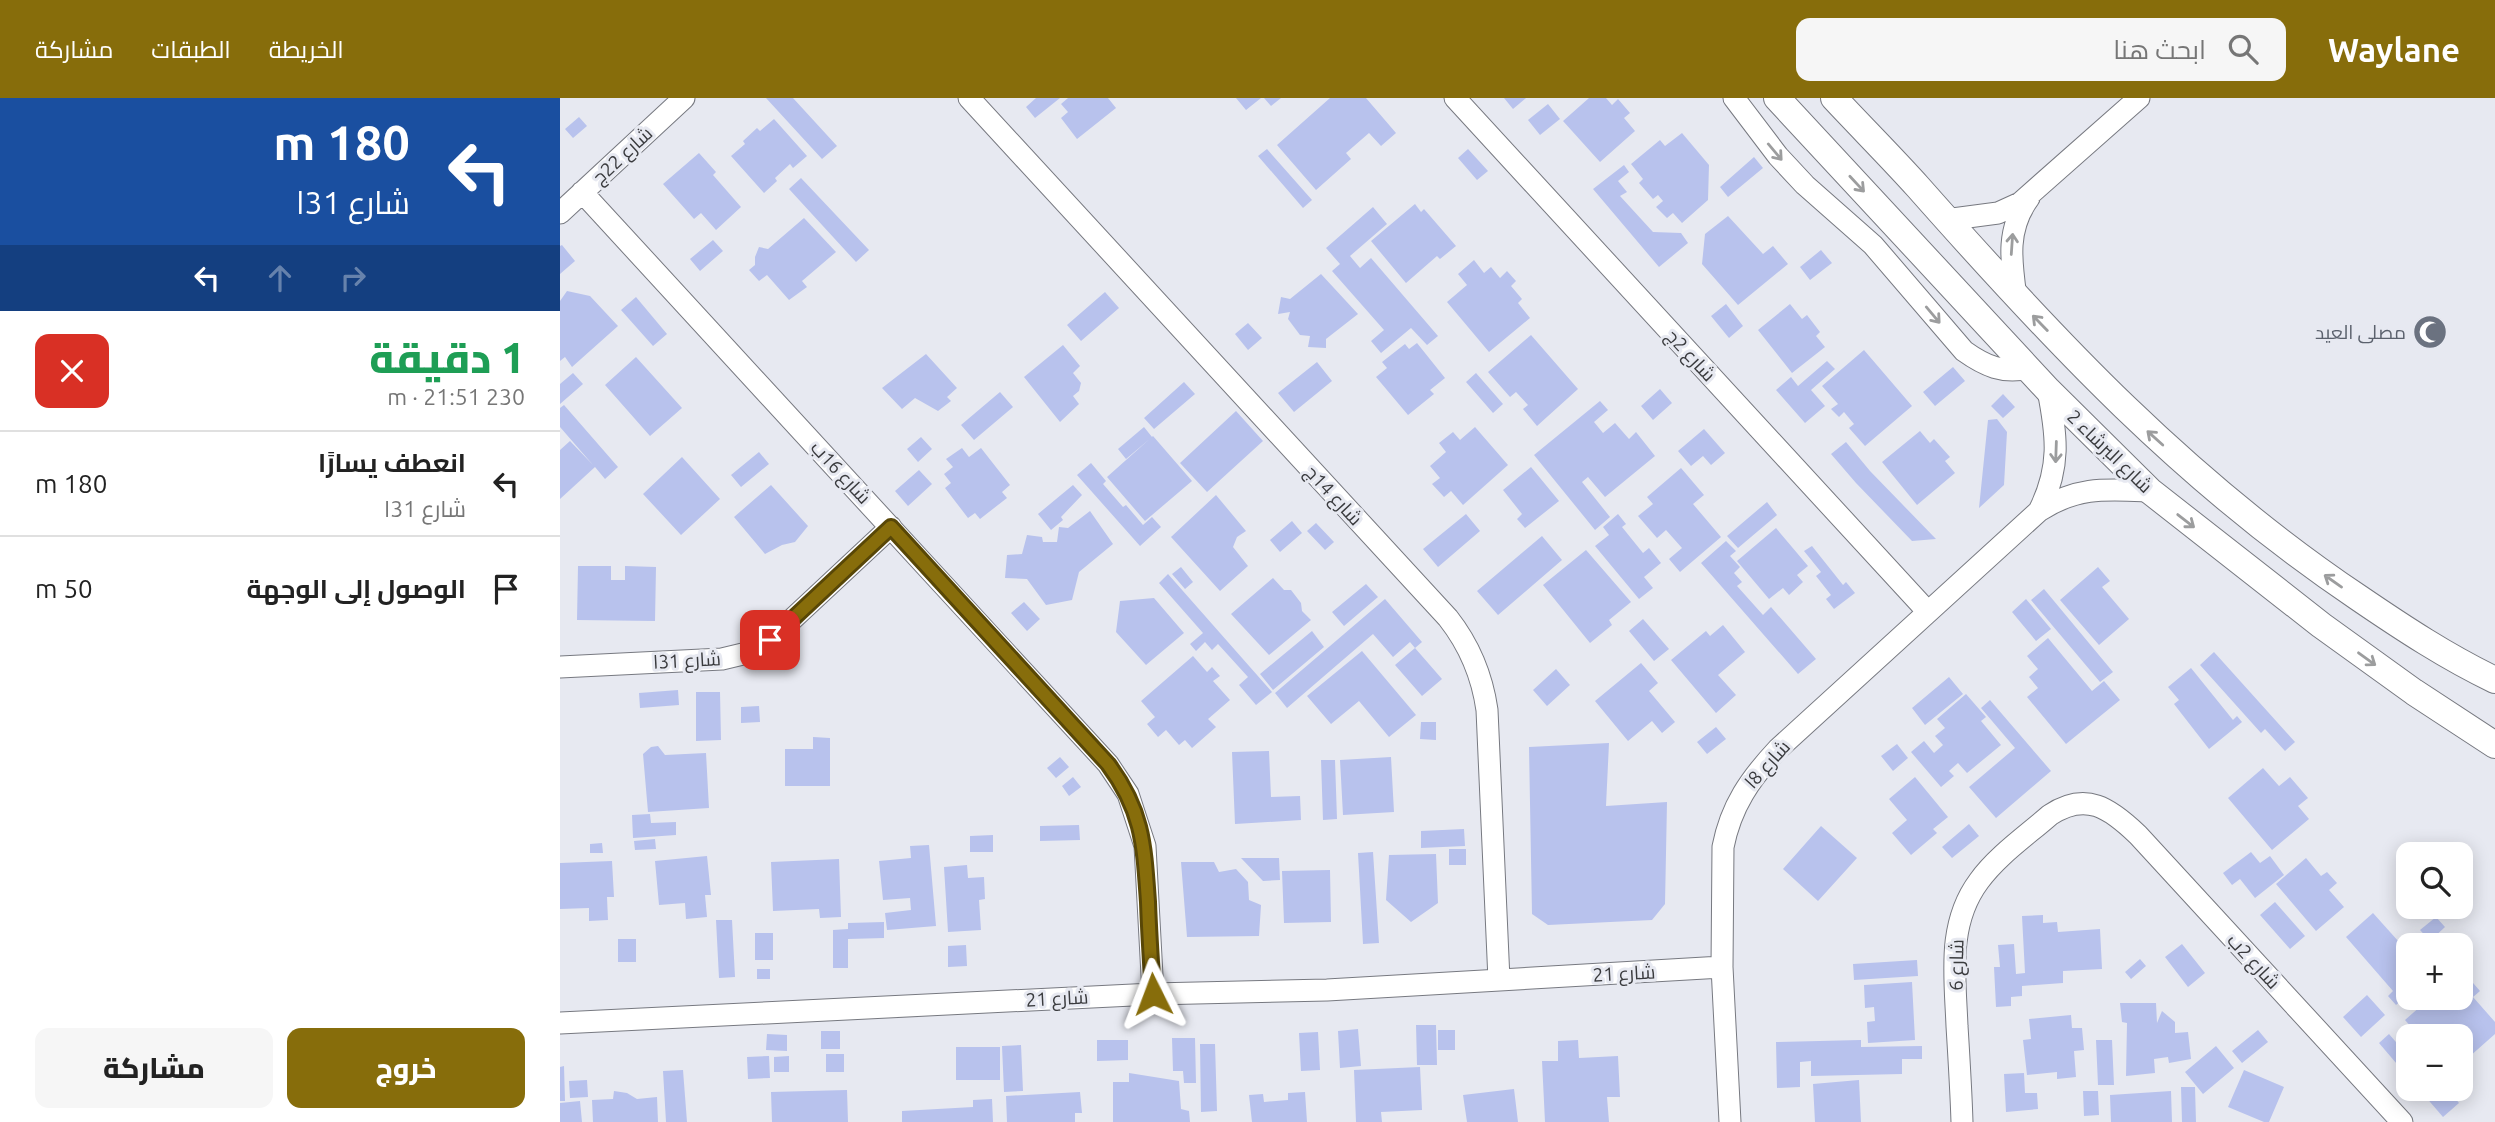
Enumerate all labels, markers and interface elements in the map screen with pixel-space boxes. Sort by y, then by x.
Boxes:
search box [1796,18,2286,81]
icon: search [2224,30,2262,68]
text: Waylane [2328,31,2460,68]
text: ابحث هنا [2113,35,2206,64]
text: مشاركة [35,36,113,63]
text: الطبقات [151,36,231,63]
text: الخريطة [269,36,344,63]
text: 180 m [273,114,410,169]
street label: شارع 22ج [588,122,658,190]
icon: left [434,126,525,217]
one-way arrow [1767,143,1783,161]
one-way arrow [1848,175,1865,192]
text: شارع 31ا [296,184,410,220]
one-way arrow [2005,233,2018,256]
icon: left [188,259,226,297]
icon: ahead [261,259,299,297]
icon: right [334,259,372,297]
one-way arrow [1925,306,1941,324]
mosque icon: مصلى العيد [2411,313,2449,351]
one-way arrow [2032,315,2049,332]
place label: مصلى العيد [2315,321,2406,344]
street label: شارع 2ج [1659,324,1720,388]
button: close [35,334,109,408]
text: 1 دقيقة [369,334,525,381]
text: 230 m · 21:51 [387,384,525,409]
street label: شارع البرشاء 2 [2061,405,2157,499]
one-way arrow [2146,430,2164,446]
street label: شارع 16ب [804,436,876,510]
one-way arrow [2049,440,2063,463]
text: انعطف يسارًا [318,448,466,477]
street label: شارع 14ج [1299,461,1367,531]
icon: left [487,465,525,503]
text: 180 m [35,469,107,498]
text: شارع 31ا [384,496,466,521]
one-way arrow [2177,513,2195,529]
icon: arrive [487,570,525,608]
one-way arrow [2323,573,2343,587]
text: 50 m [35,574,93,603]
text: الوصول إلى الوجهة [247,574,466,603]
pin [740,610,800,670]
icon: arrive [751,621,789,659]
street label: شارع 31ا [653,647,722,676]
one-way arrow [2357,652,2376,666]
street label: شارع 8ا [1740,735,1796,795]
map controls [2396,842,2473,1101]
button: search [2396,842,2473,919]
street label: شارع 2ب [2221,929,2285,995]
button: + [2396,933,2473,1010]
street label: شارع 6 [1945,939,1970,991]
position arrow [1116,957,1190,1031]
street label: شارع 21 [1592,960,1656,989]
street label: شارع 21 [1025,985,1089,1014]
button: − [2396,1024,2473,1101]
button: مشاركة [35,1028,273,1108]
button: خروج [287,1028,525,1108]

